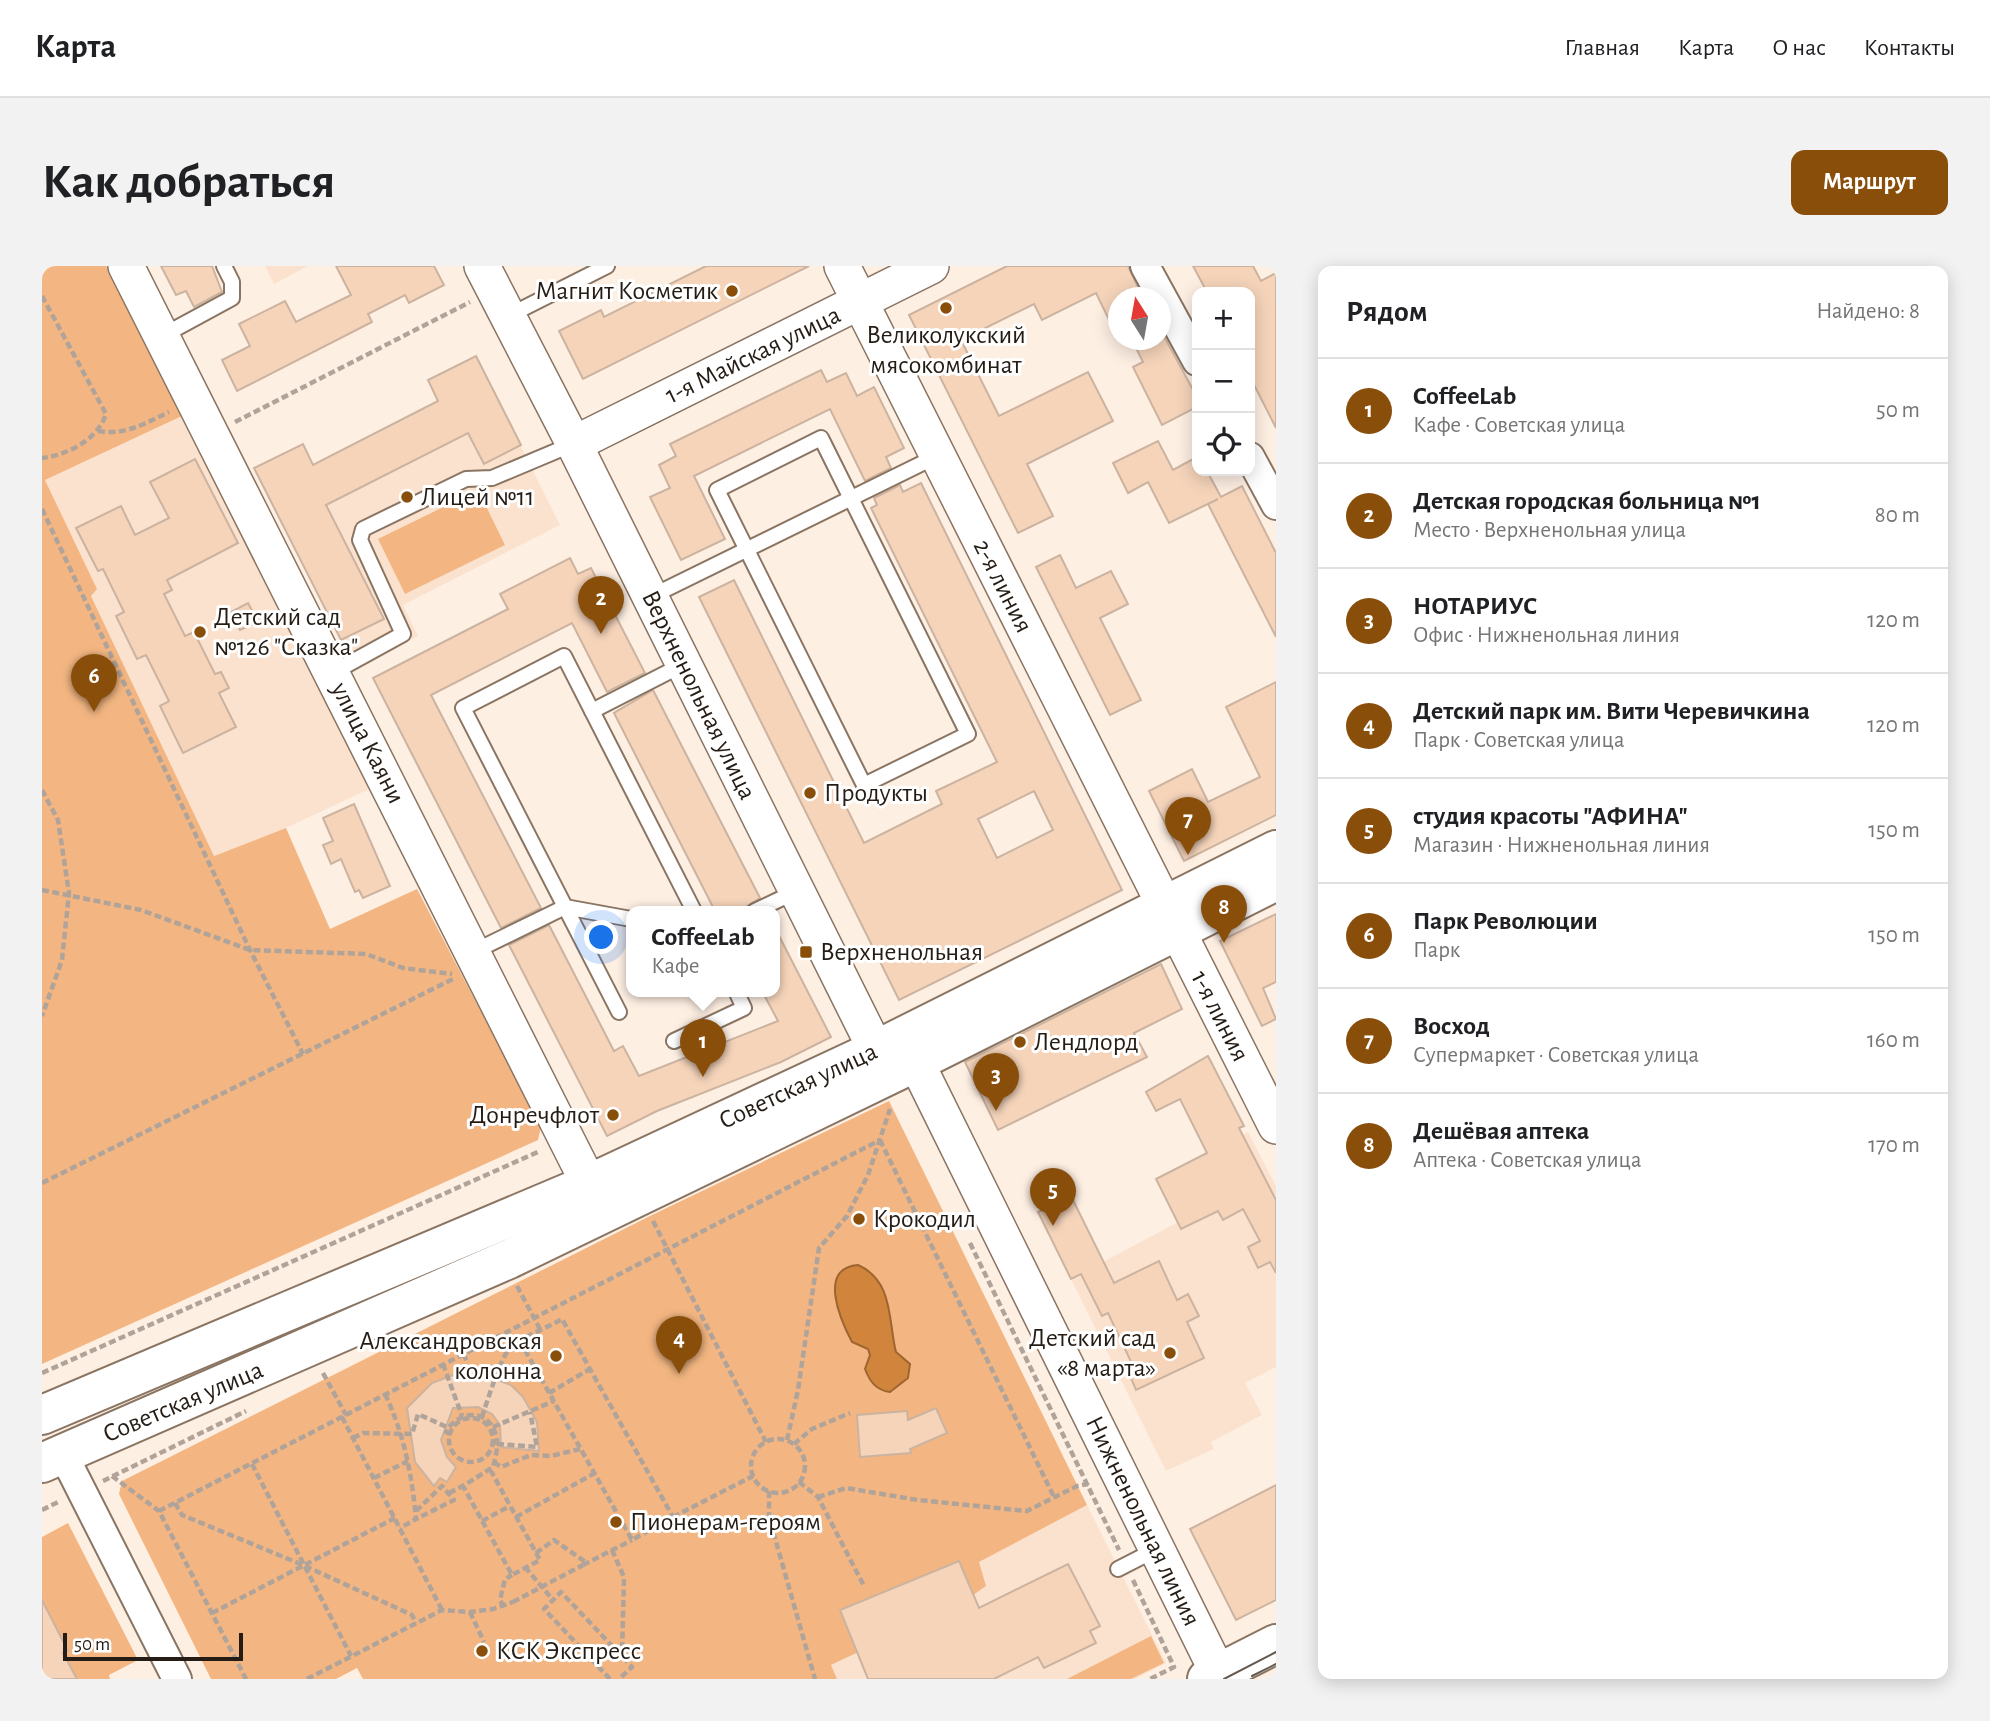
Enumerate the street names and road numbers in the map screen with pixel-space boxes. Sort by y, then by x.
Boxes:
street label: 1-я Майская улица [661,301,845,409]
street label: 2-я линия [969,535,1037,637]
street label: Верхненольная улица [637,586,761,804]
street label: улица Каяни [326,677,410,808]
street label: 1-я линия [1186,967,1254,1065]
street label: Советская улица [715,1038,881,1134]
street label: Советская улица [99,1357,267,1447]
street label: Нижненольная линия [1081,1412,1205,1630]

